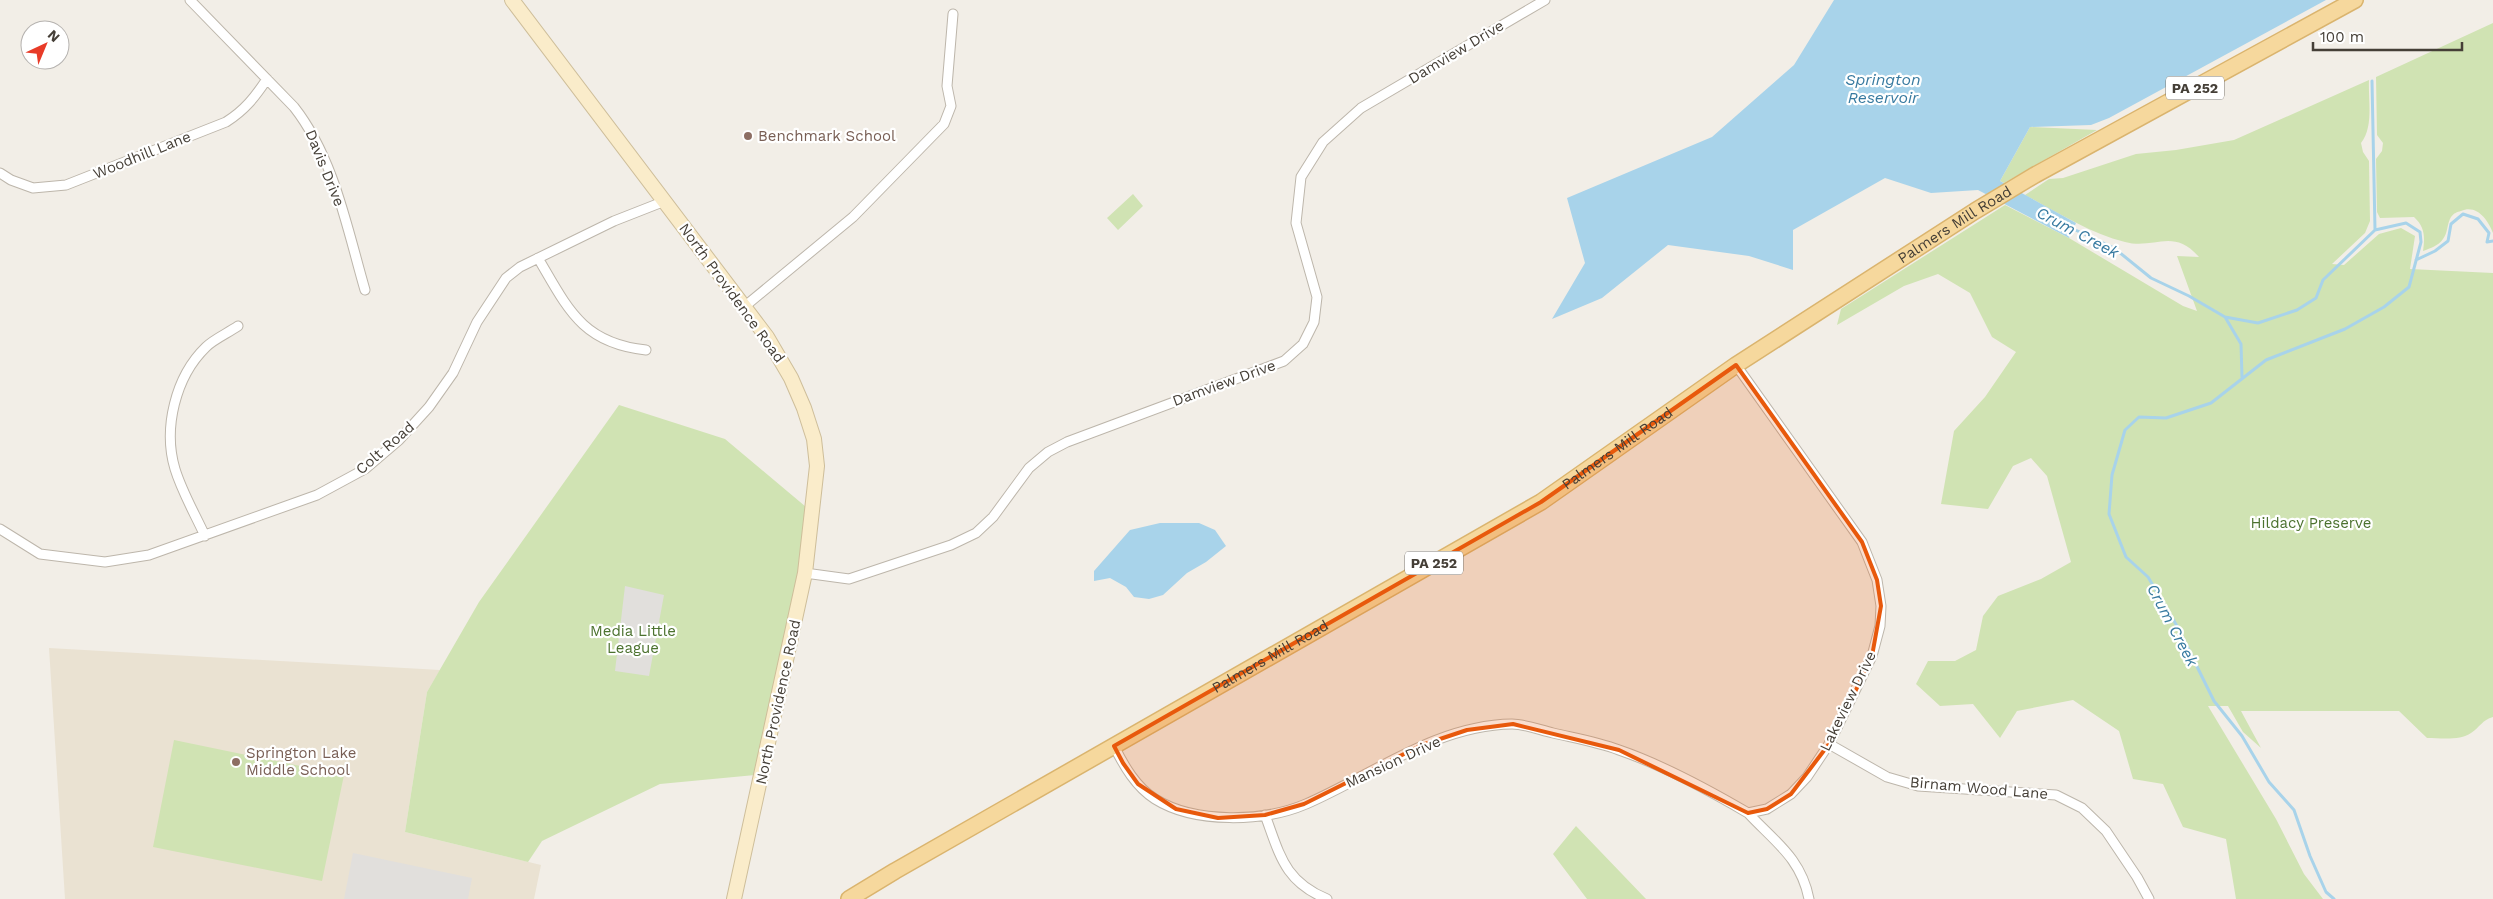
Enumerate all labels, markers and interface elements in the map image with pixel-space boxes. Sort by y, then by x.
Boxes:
street label: Damview Drive [1405,16,1507,88]
north arrow [20,20,70,70]
scale bar [2313,20,2462,52]
text: N [45,26,63,45]
text: 100 m [2320,28,2364,46]
water label: Springton Reservoir [1845,70,1921,107]
road number: PA 252 [2166,76,2224,100]
street label: Woodhill Lane [91,127,193,183]
street label: Davis Drive [301,127,349,209]
place label: Benchmark School [758,127,896,145]
marker: Benchmark School [742,130,754,142]
street label: Palmers Mill Road [1894,182,2015,267]
water label: Crum Creek [2033,203,2123,263]
street label: North Providence Road [675,220,789,366]
street label: Damview Drive [1170,356,1278,410]
street label: Palmers Mill Road [1558,403,1676,494]
street label: Colt Road [352,418,418,478]
park label: Hildacy Preserve [2251,514,2371,532]
road number: PA 252 [1405,552,1463,574]
water label: Crum Creek [2143,581,2203,671]
street label: Palmers Mill Road [1209,616,1332,697]
street label: North Providence Road [752,618,804,786]
park label: Media Little League [590,622,676,657]
street label: Lakeview Drive [1816,648,1880,754]
street label: Mansion Drive [1342,732,1444,792]
place label: Springton Lake Middle School [246,744,356,779]
marker: Springton Lake Middle School [230,756,242,768]
street label: Birnam Wood Lane [1909,773,2049,803]

